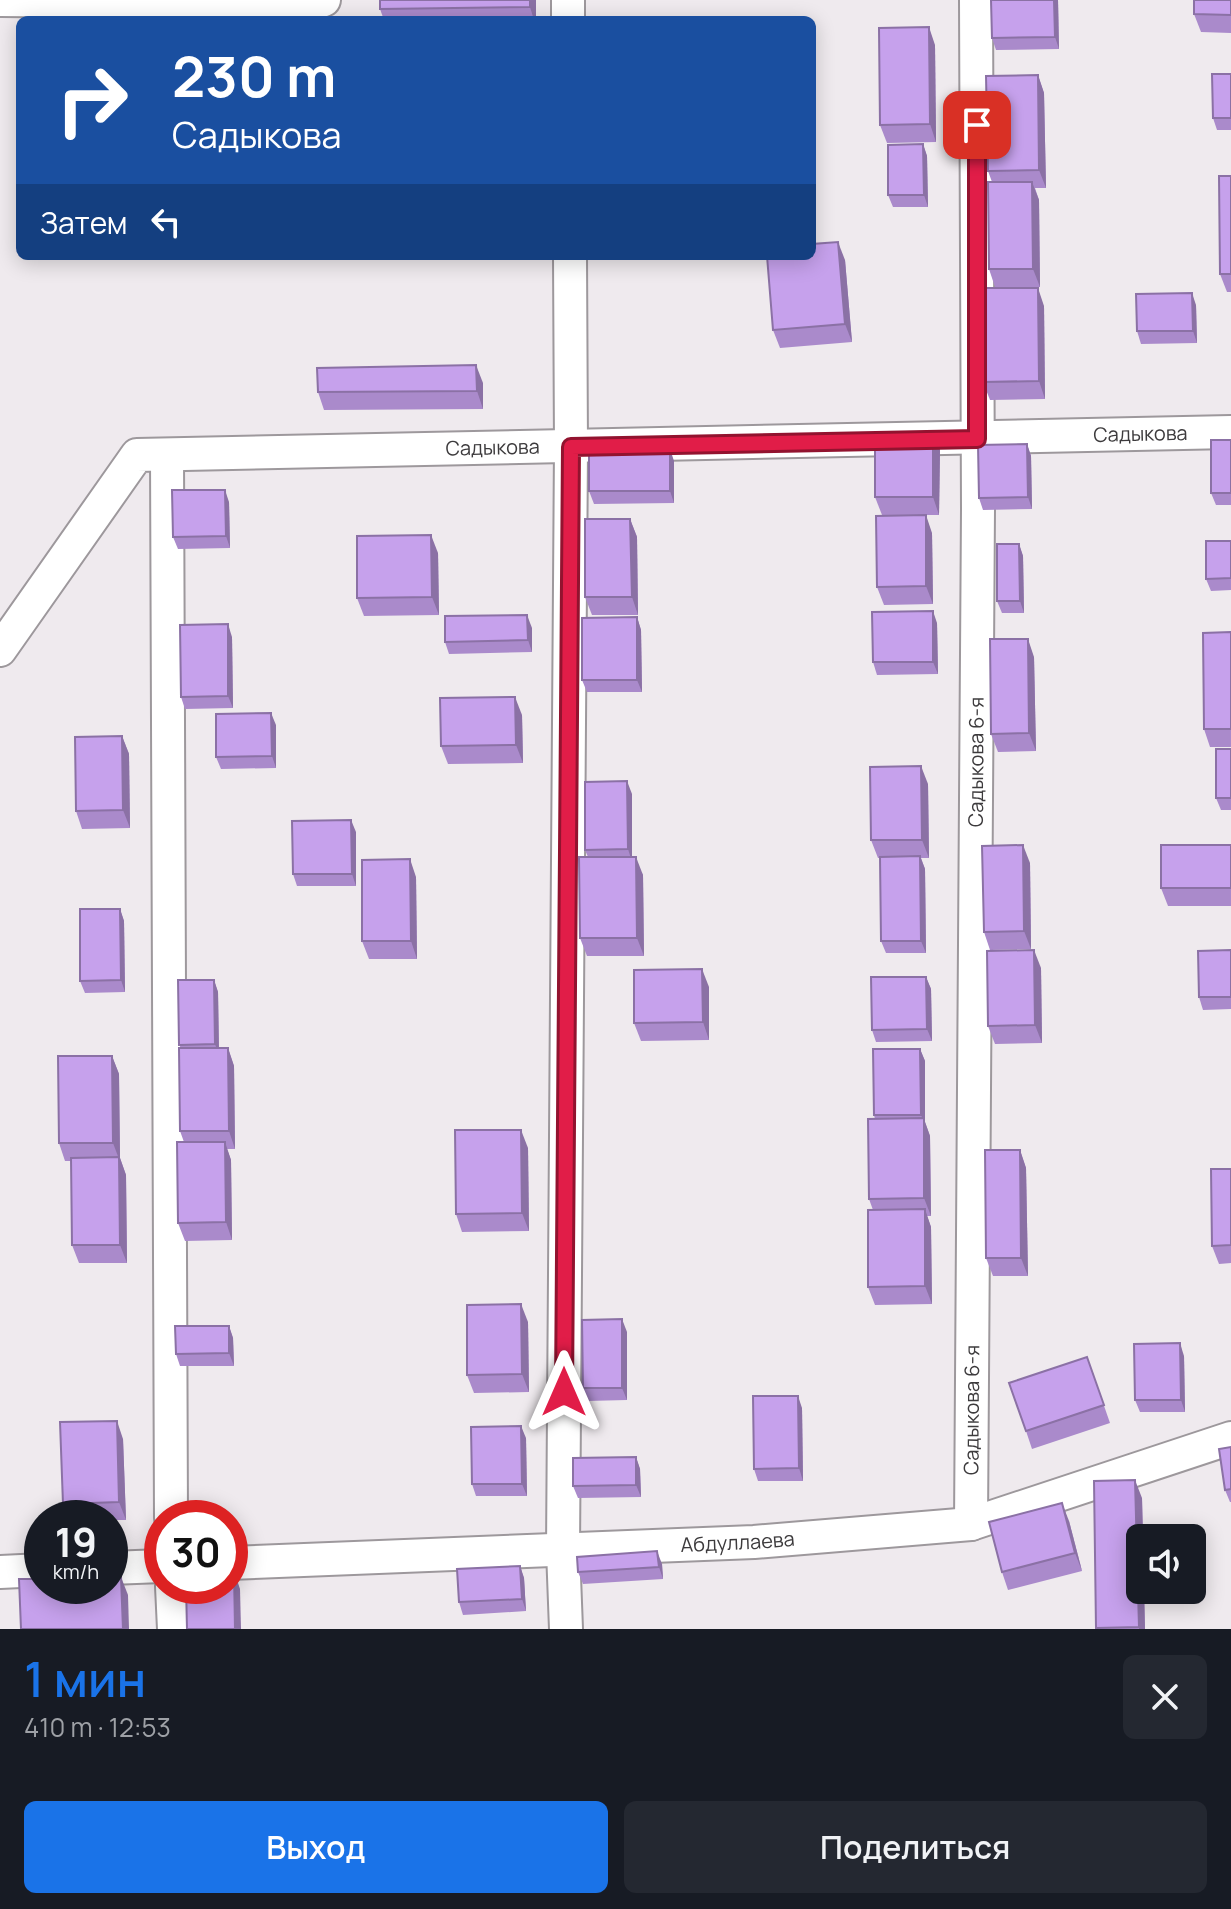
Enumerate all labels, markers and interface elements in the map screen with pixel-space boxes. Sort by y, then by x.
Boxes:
text: 230 m [172,37,336,114]
icon: right [40,48,144,152]
pin [943,91,1011,159]
icon: arrive [955,103,999,147]
text: Садыкова [172,110,342,159]
icon: left [144,200,188,244]
text: Затем [40,202,128,243]
street label: Садыкова [1093,419,1188,448]
street label: Садыкова [445,433,540,462]
street label: Садыкова 6-я [962,697,990,827]
street label: Садыкова 6-я [957,1345,985,1475]
position arrow [522,1350,606,1434]
speed limit sign: 30 [144,1500,248,1604]
text: 19 [55,1514,97,1569]
map controls [1126,1524,1206,1604]
button: sound [1126,1524,1206,1604]
street label: Абдуллаева [680,1525,796,1558]
text: km/h [53,1558,99,1585]
text: 1 мин [24,1646,146,1711]
button: close [1123,1655,1207,1739]
text: 410 m · 12:53 [24,1709,171,1745]
button: Выход [24,1801,608,1893]
button: Поделиться [624,1801,1207,1893]

